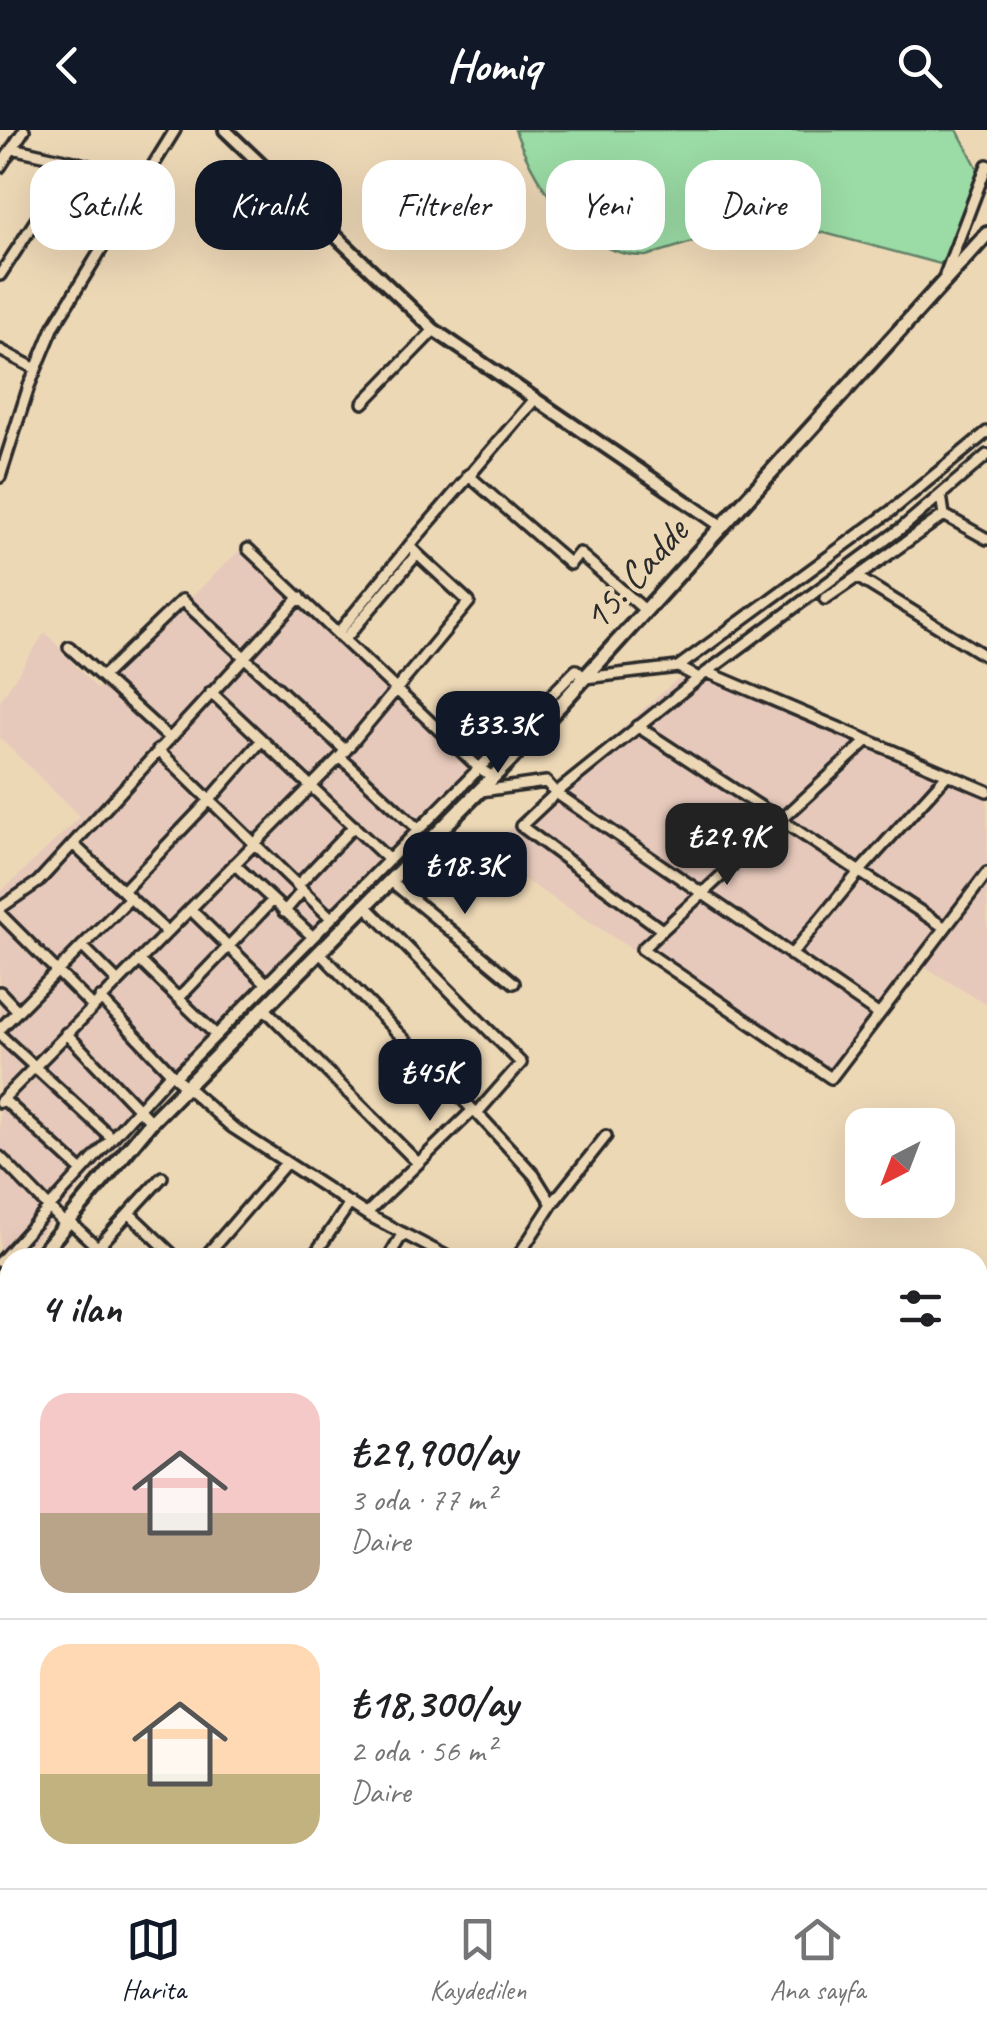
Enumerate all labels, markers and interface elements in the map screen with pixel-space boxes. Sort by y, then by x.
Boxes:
text: Homiq [447,37,540,94]
icon: back [40,38,95,93]
icon: search [892,38,947,93]
chip: Satılık [30,160,175,250]
chip: Kiralık [195,160,342,250]
chip: Filtreler [362,160,526,250]
chip: Yeni [546,160,665,250]
chip: Daire [685,160,821,250]
street label: 15. Cadde [571,505,701,641]
pin: ₺33.3K [417,691,579,776]
text: ₺33.3K [458,703,538,744]
pin: ₺29.9K [646,803,808,888]
text: ₺29.9K [687,815,767,856]
pin: ₺18.3K [384,832,546,917]
text: ₺18.3K [425,844,505,885]
pin: ₺45K [371,1039,489,1124]
text: ₺45K [401,1051,459,1092]
north arrow [845,1108,955,1218]
map controls [845,1108,955,1218]
icon: filters [893,1281,948,1336]
text: 4 ilan [40,1282,121,1335]
text: ₺29,900/ay [350,1426,517,1479]
icon: home [120,1433,240,1553]
text: 3 oda · 77 m² [350,1479,495,1520]
text: Daire [350,1520,410,1561]
text: ₺18,300/ay [350,1677,518,1730]
icon: home [120,1684,240,1804]
text: 2 oda · 56 m² [350,1730,495,1771]
text: Daire [350,1771,410,1812]
tab: Harita [122,1912,186,2007]
tab: Kaydedilen [429,1912,526,2007]
tab: Ana sayfa [770,1912,865,2007]

